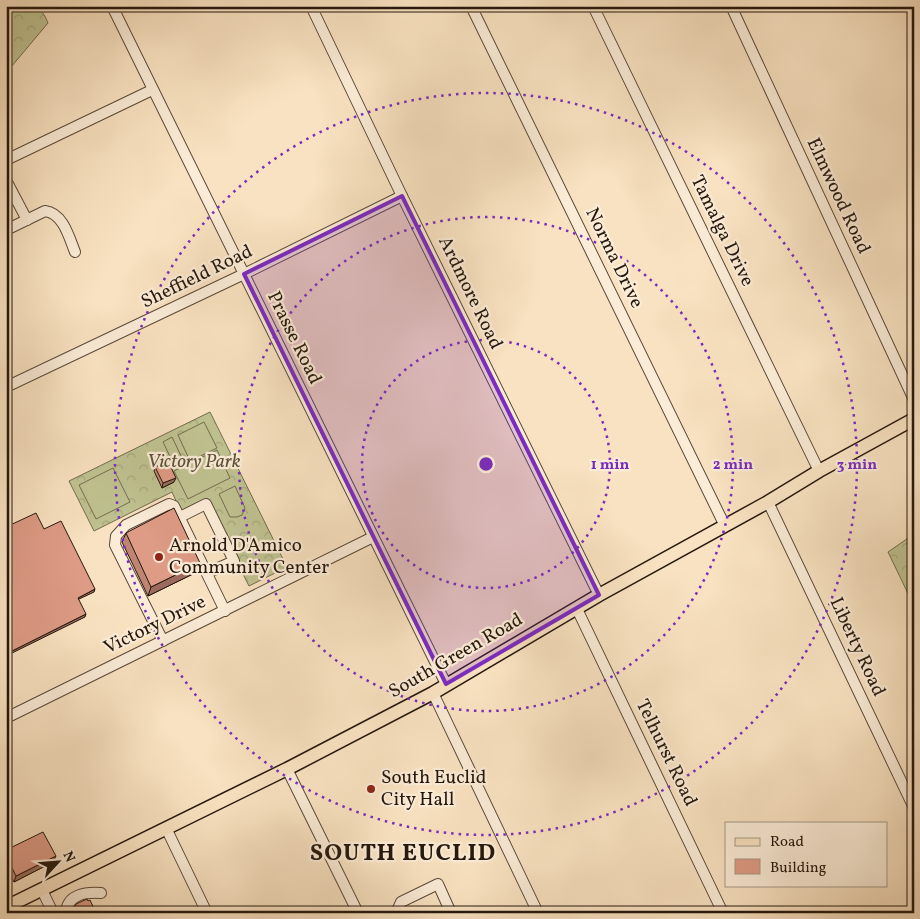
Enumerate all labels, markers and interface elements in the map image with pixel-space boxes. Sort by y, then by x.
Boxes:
street label: Elmwood Road [800,134,876,258]
street label: Tamalga Drive [684,171,760,291]
street label: Norma Drive [578,203,650,313]
street label: Ardmore Road [431,232,509,354]
street label: Sheffield Road [137,239,257,315]
street label: Prasse Road [260,287,328,389]
park label: Victory Park [147,449,241,475]
centre of rings [477,455,495,473]
text: 1 min [591,455,629,476]
text: 2 min [713,455,753,476]
text: 3 min [837,455,877,476]
place label: Arnold D'Amico Community Center [169,533,329,581]
marker: Arnold D'Amico Community Center [153,551,165,563]
street label: Victory Drive [100,589,210,661]
street label: Liberty Road [823,593,891,701]
street label: South Green Road [384,607,528,705]
street label: Telhurst Road [629,695,703,811]
place label: South Euclid City Hall [381,765,486,813]
marker: South Euclid City Hall [365,783,377,795]
legend [725,822,888,886]
text: Road [770,832,804,853]
north arrow [32,836,82,886]
district label: SOUTH EUCLID [310,837,496,871]
text: N [58,848,79,866]
text: Building [770,858,827,879]

